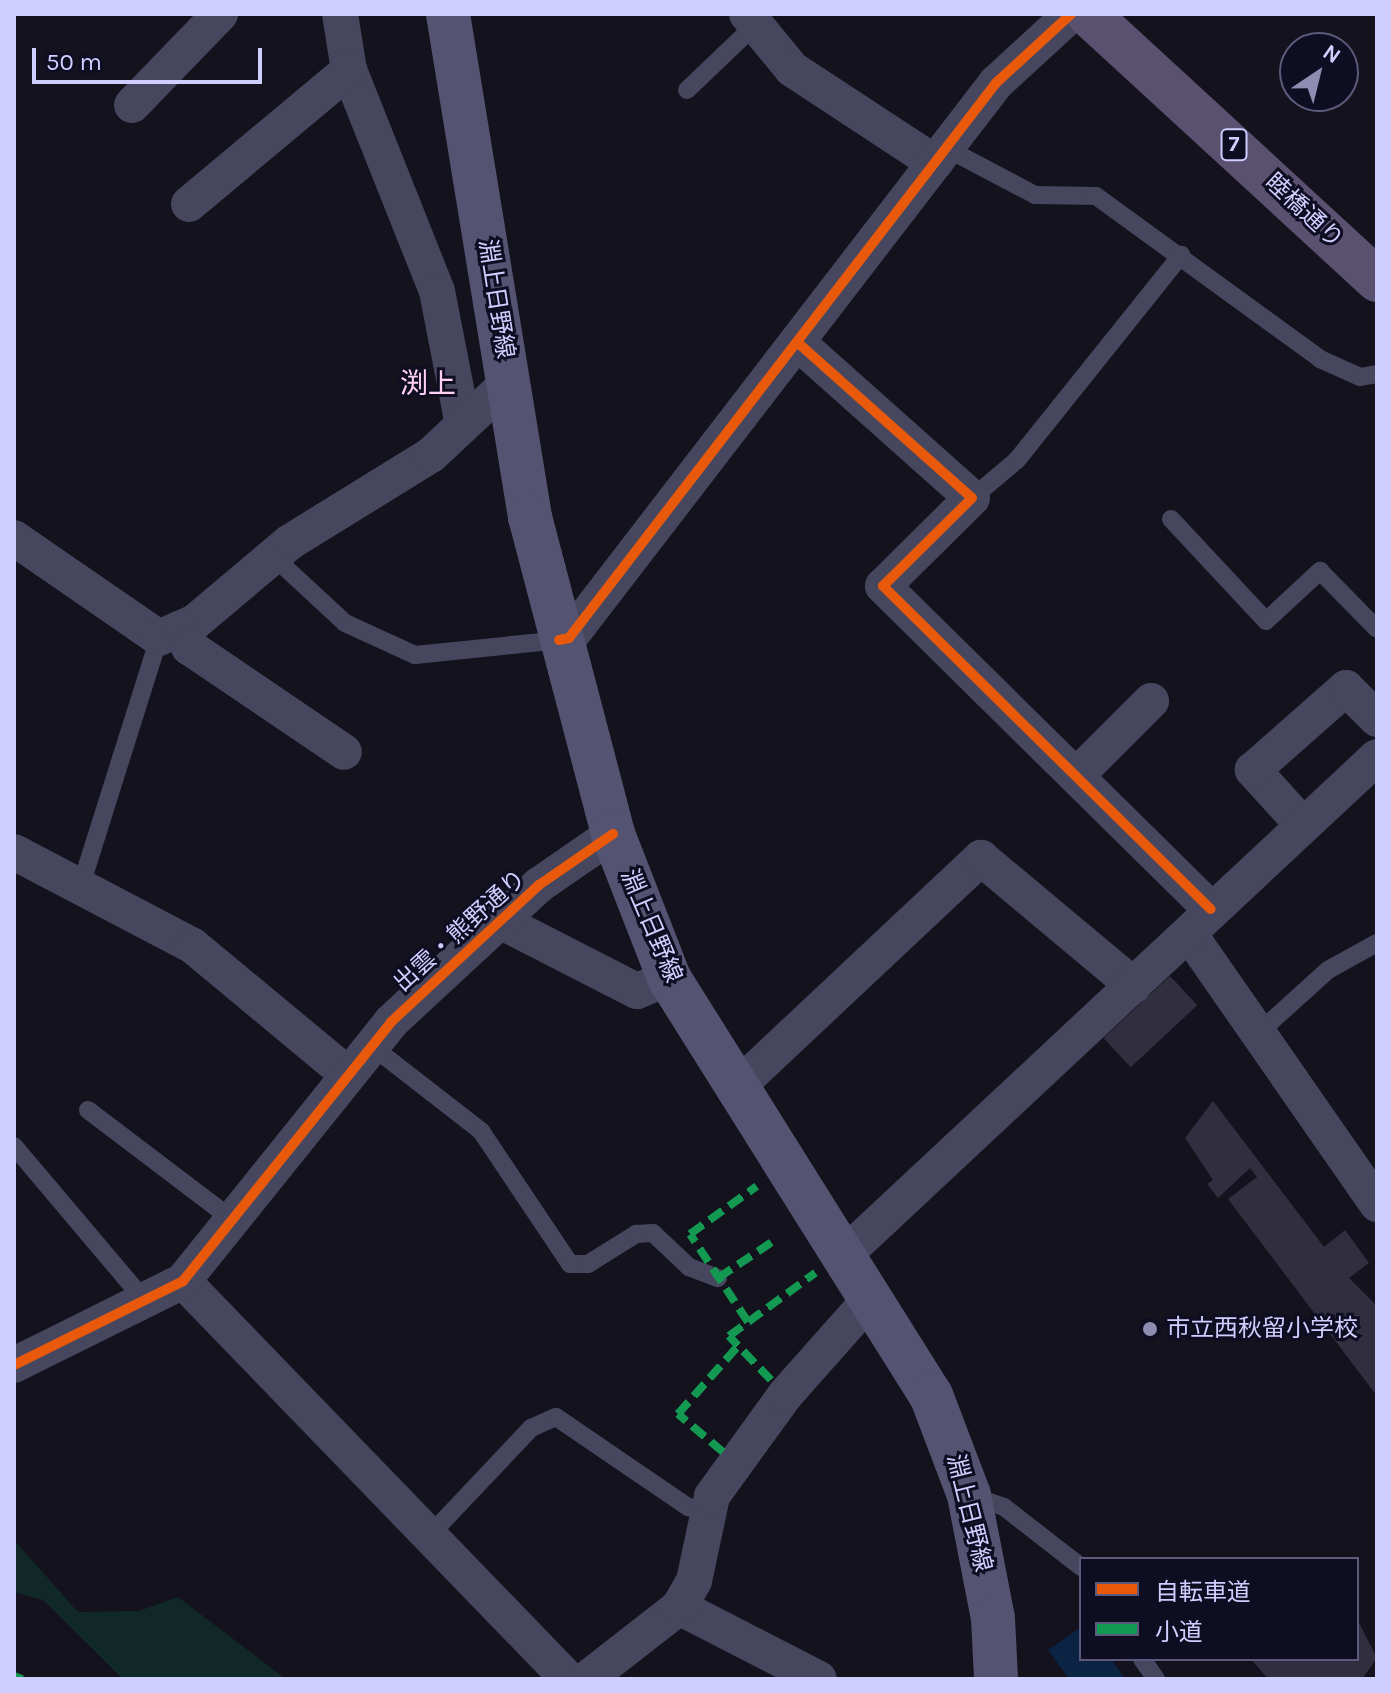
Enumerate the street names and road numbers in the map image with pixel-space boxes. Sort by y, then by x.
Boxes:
road number: 7 [1220,127,1248,163]
street label: 睦橋通り [1259,168,1349,254]
street label: 淵上日野線 [472,237,520,361]
street label: 出雲・熊野通り [388,864,532,998]
street label: 淵上日野線 [614,865,688,987]
street label: 淵上日野線 [941,1451,997,1575]

